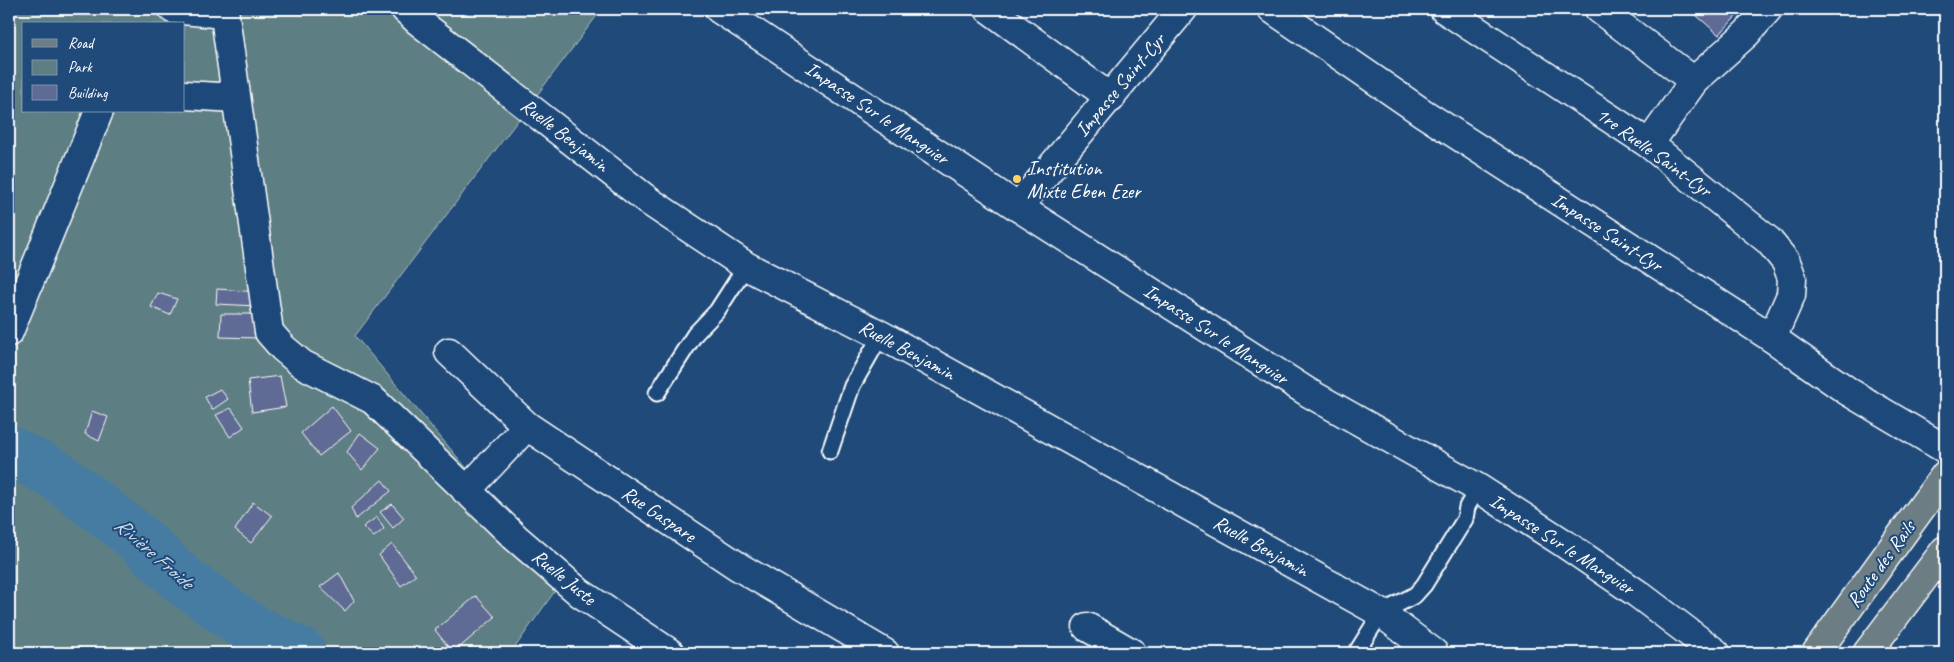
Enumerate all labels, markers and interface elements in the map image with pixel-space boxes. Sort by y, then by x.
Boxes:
legend [22,22,185,112]
street label: Impasse Saint-Cyr [1069,27,1172,142]
text: Road [68,34,95,53]
street label: Impasse Sur le Manguier [800,56,955,171]
text: Park [68,58,93,77]
text: Building [68,84,108,103]
street label: Ruelle Benjamin [516,93,615,178]
street label: 1re Ruelle Saint-Cyr [1591,102,1718,203]
place label: Institution Mixte Eben Ezer [1027,156,1142,204]
marker: Institution Mixte Eben Ezer [1011,173,1023,185]
street label: Impasse Saint-Cyr [1547,187,1669,278]
street label: Impasse Sur le Manguier [1139,278,1295,391]
street label: Ruelle Benjamin [855,314,960,386]
street label: Rue Gaspare [617,480,702,549]
street label: Impasse Sur le Manguier [1485,488,1641,601]
street label: Ruelle Benjamin [1209,510,1314,583]
water label: Rivière Froide [109,512,201,596]
street label: Route des Rails [1841,514,1922,612]
street label: Ruelle Juste [527,544,602,611]

